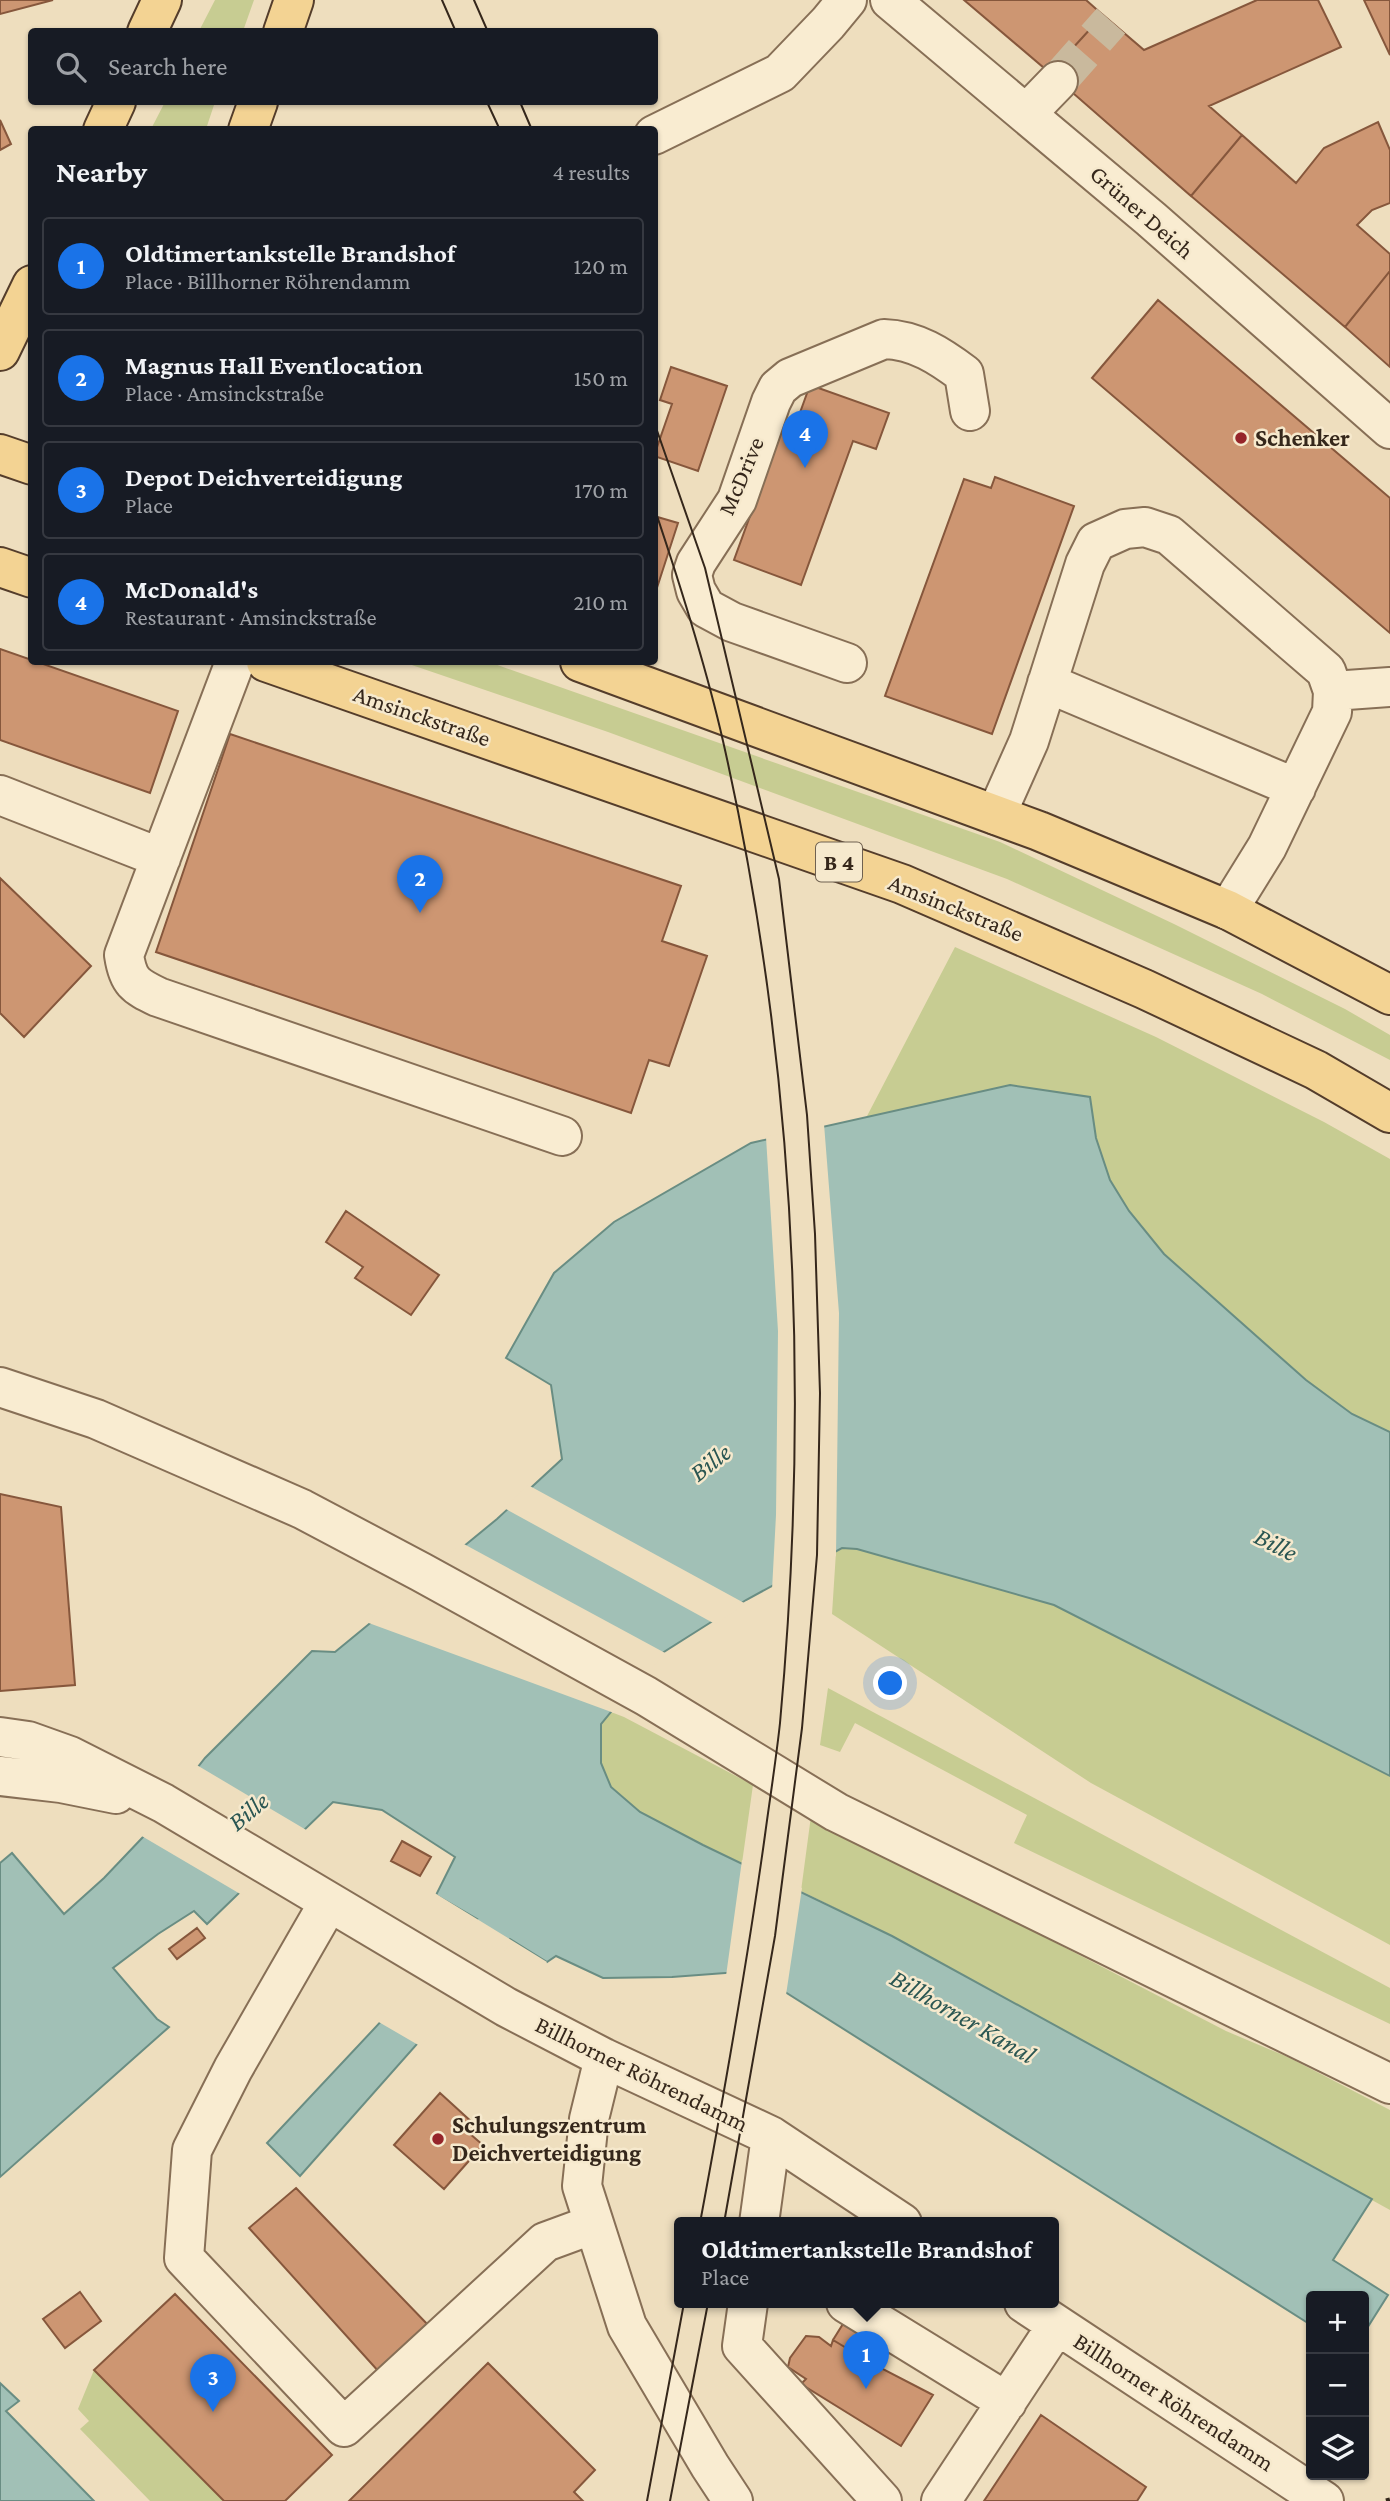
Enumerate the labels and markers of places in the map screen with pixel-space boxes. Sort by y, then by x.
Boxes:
pin: 4 [782,410,828,468]
place label: Schenker [1255,424,1350,451]
marker: Schenker [1233,430,1249,446]
pin: 2 [397,855,443,913]
place label: Schulungszentrum Deichverteidigung [452,2111,647,2166]
marker: Schulungszentrum Deichverteidigung [430,2131,446,2147]
pin: 1 [843,2331,889,2389]
pin: 3 [190,2354,236,2412]

